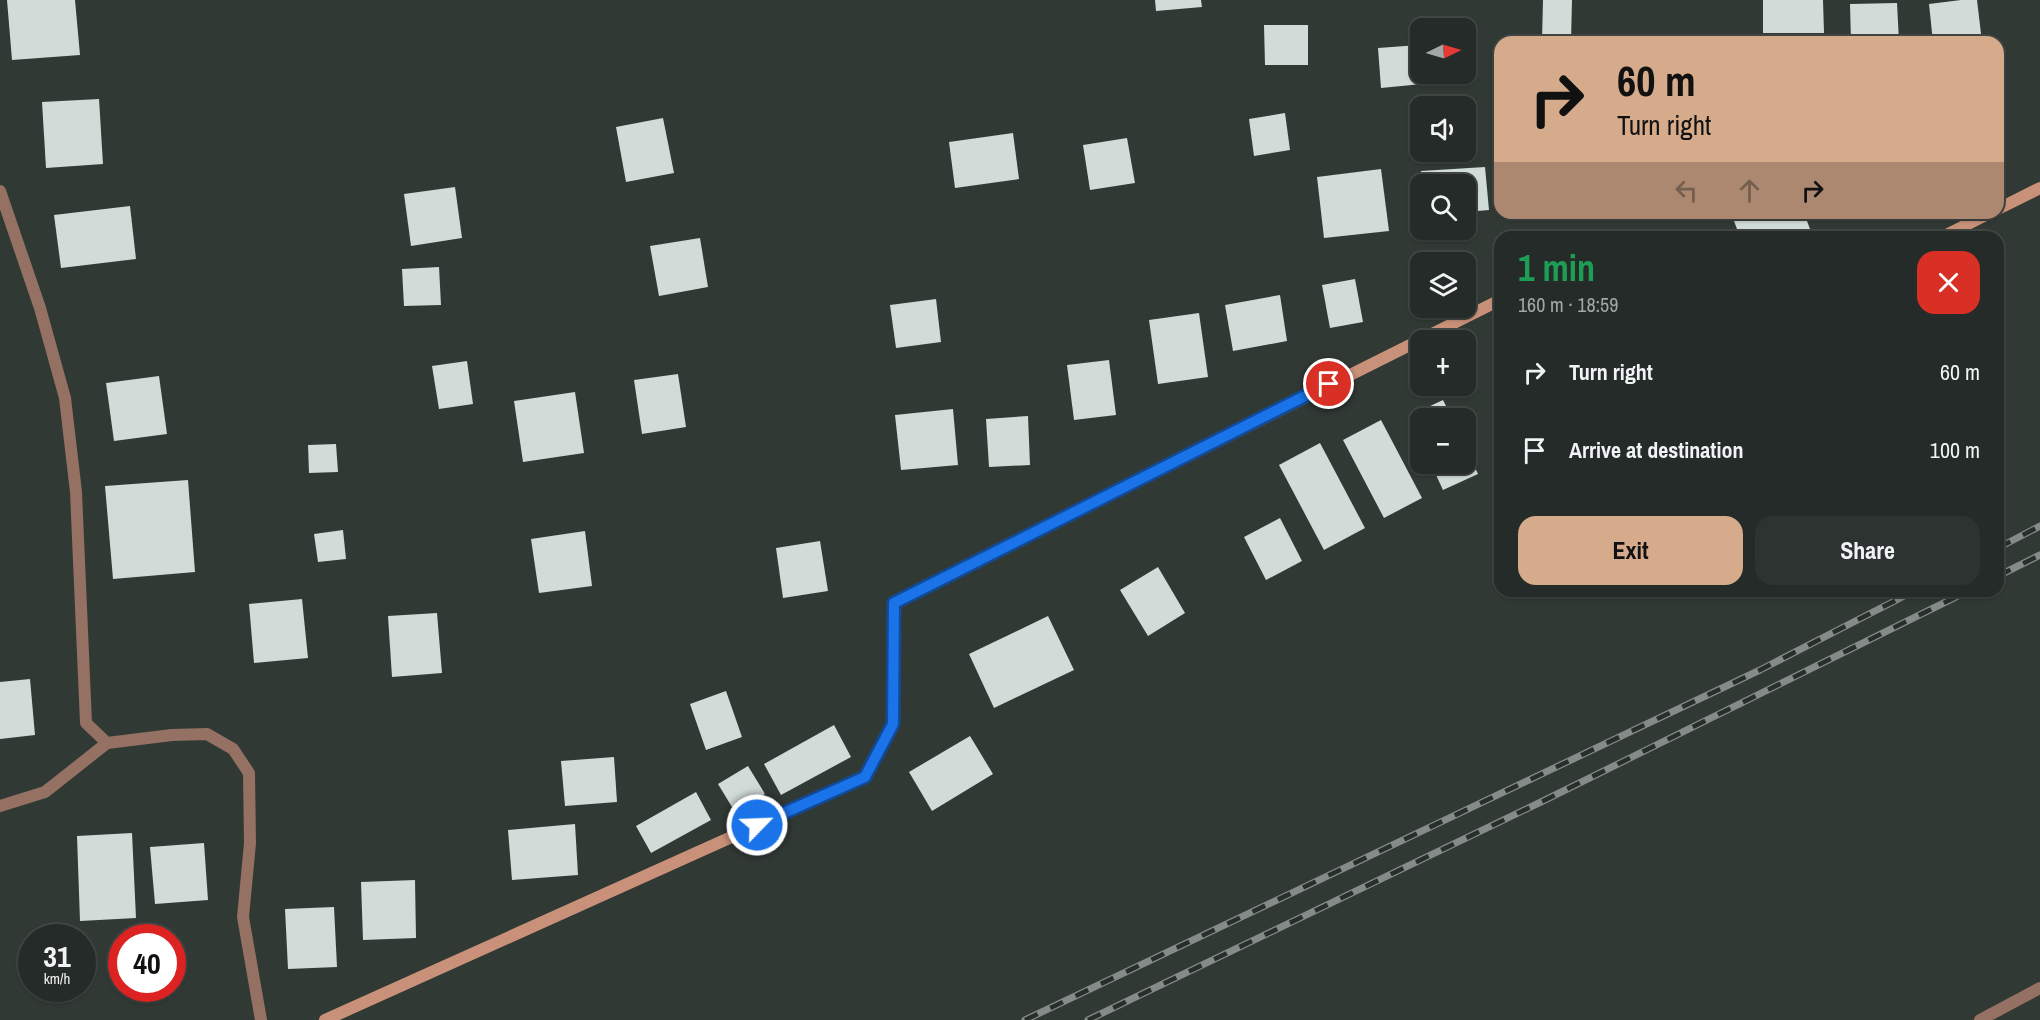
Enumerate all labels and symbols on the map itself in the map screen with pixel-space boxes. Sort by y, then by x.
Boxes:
north arrow [1410,18,1476,84]
pin [1303,358,1354,409]
position arrow [725,793,789,857]
speed limit sign: 40 [108,924,186,1002]

